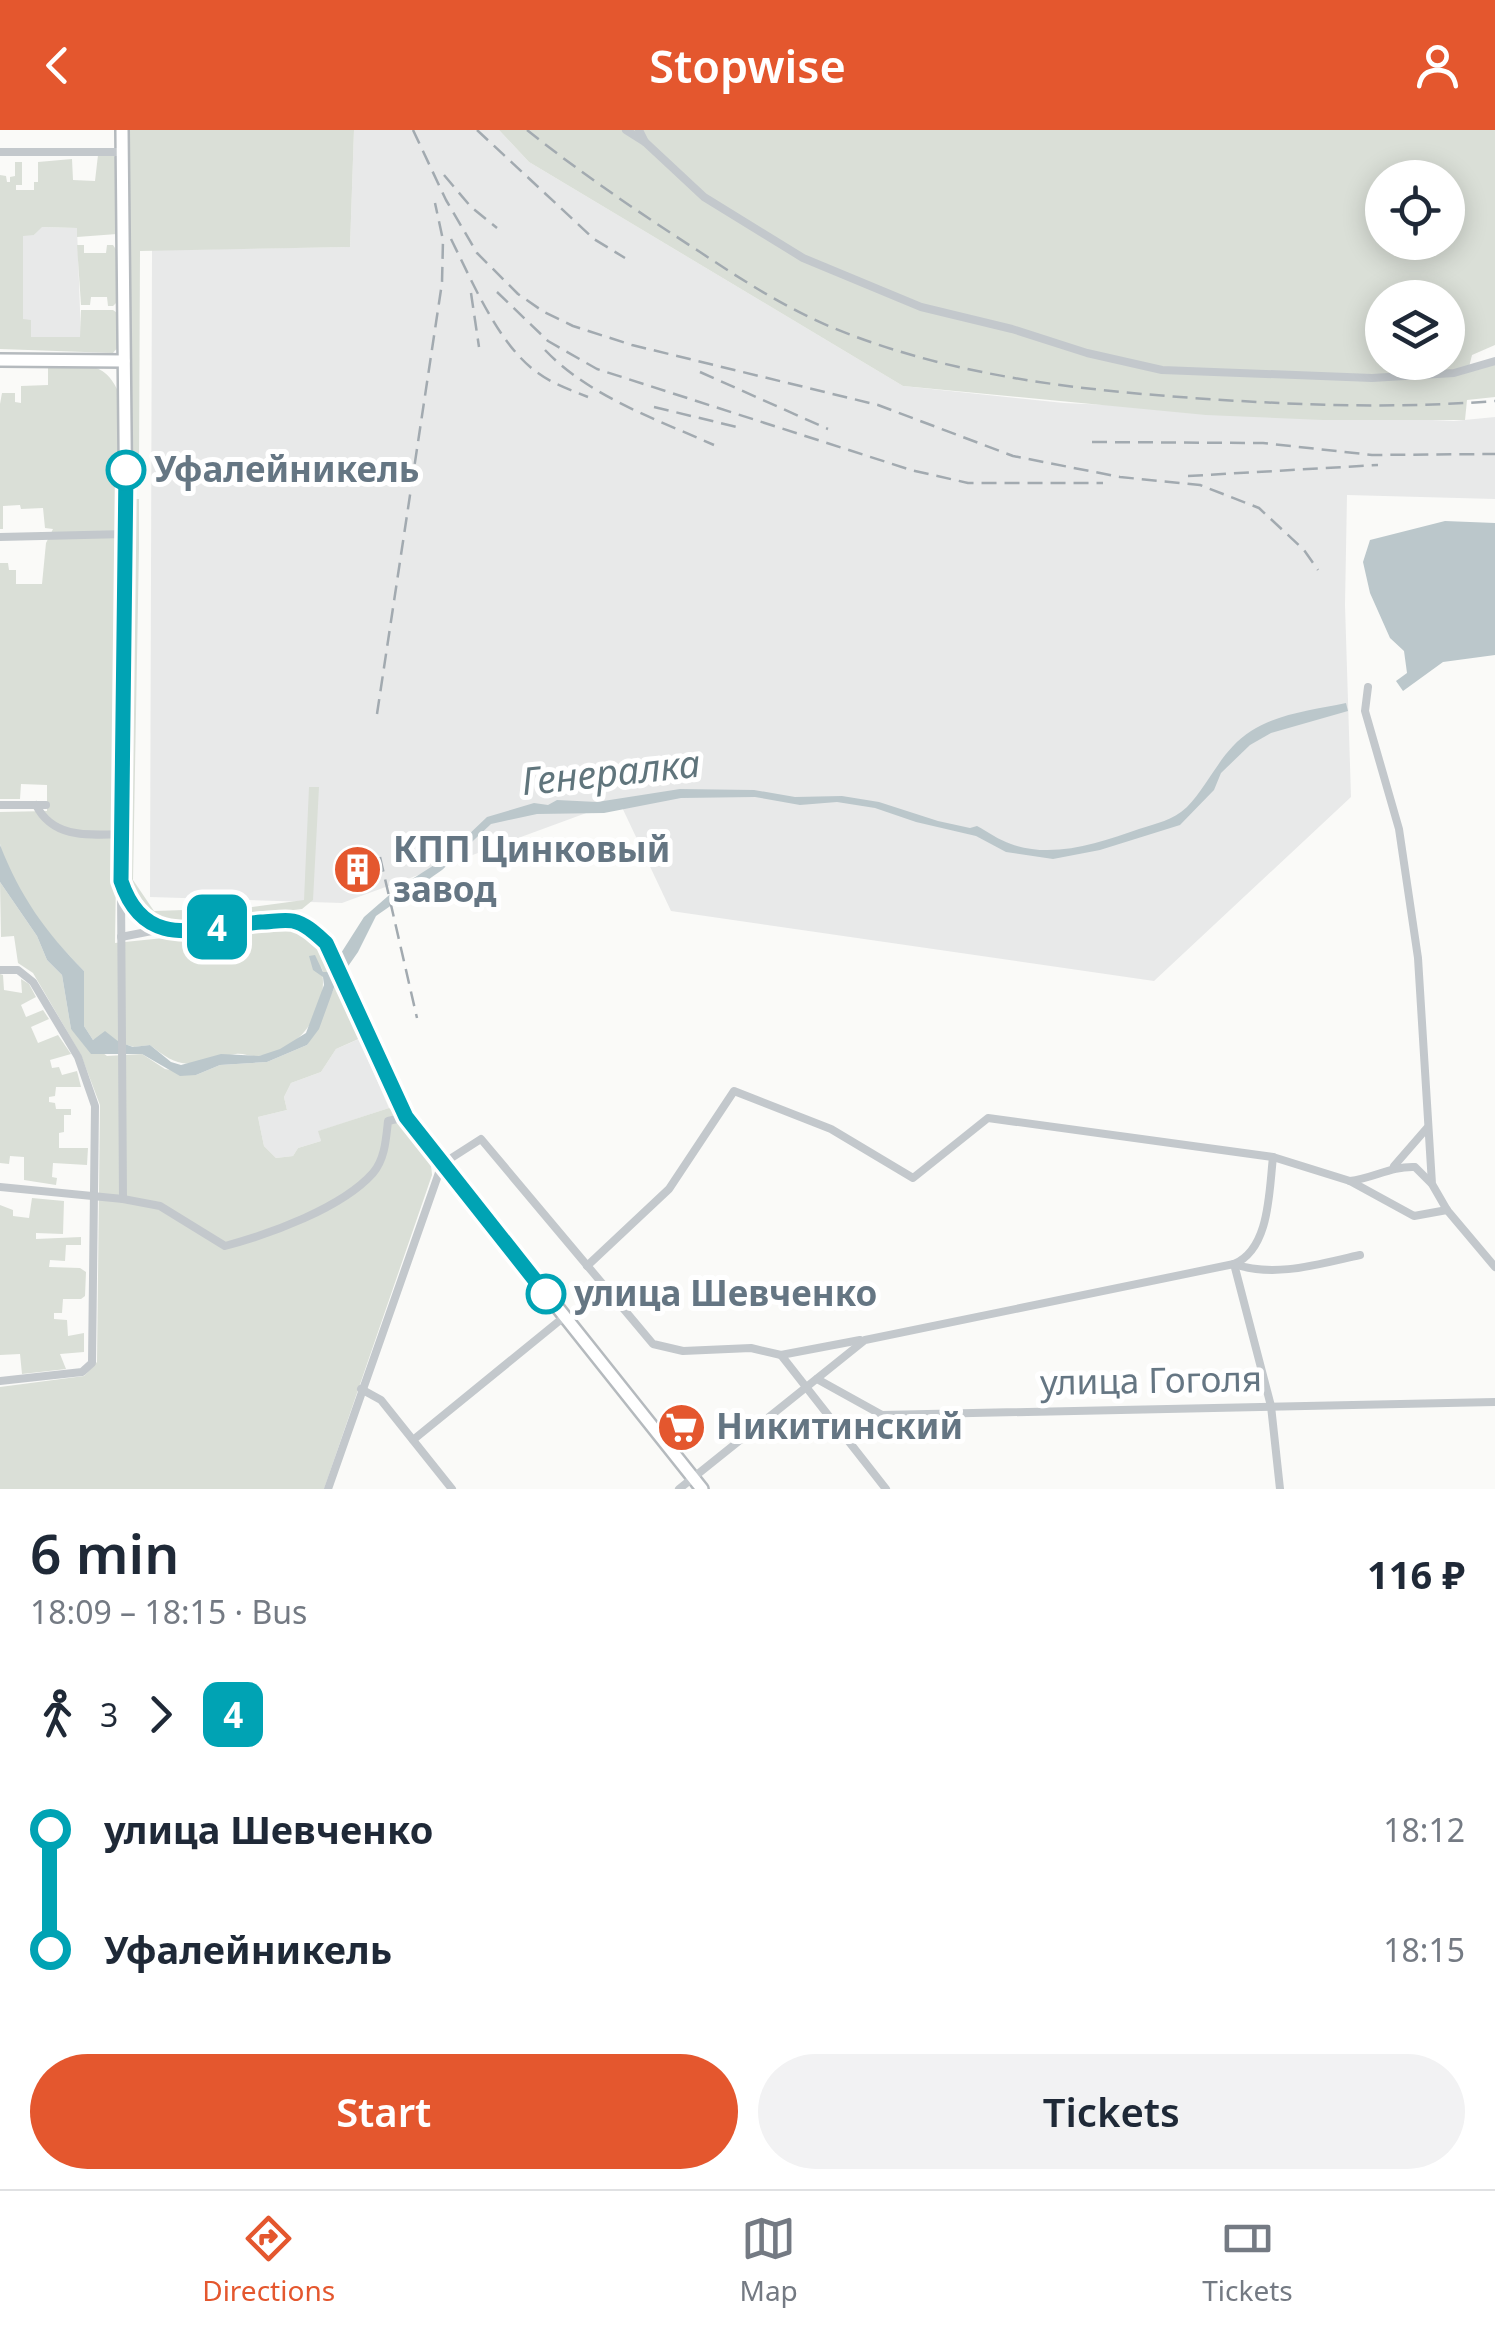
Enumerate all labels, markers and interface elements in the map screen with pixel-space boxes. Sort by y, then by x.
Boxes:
text: Stopwise [649,35,846,96]
icon: back [30,38,85,93]
icon: person [1410,38,1465,93]
map controls [1365,160,1465,380]
button: locate [1365,160,1465,260]
button: layers [1365,280,1465,380]
place label: Уфалейникель [154,445,419,492]
marker: Уфалейникель [107,451,145,489]
water label: Генералка [519,736,703,806]
place label: КПП Цинковый завод [393,825,670,912]
building icon: КПП Цинковый завод [332,844,384,896]
line badge: 4 [184,894,250,960]
text: 4 [207,904,227,951]
place label: улица Шевченко [573,1269,877,1316]
marker: улица Шевченко [527,1275,565,1313]
street label: улица Гоголя [1040,1354,1262,1405]
supermarket icon: Никитинский [655,1401,707,1453]
place label: Никитинский [716,1402,963,1449]
text: 6 min [30,1515,179,1590]
text: 116 ₽ [1367,1548,1465,1600]
text: 18:09 – 18:15 · Bus [30,1590,307,1633]
icon: walk [30,1687,85,1742]
icon: forward [133,1687,188,1742]
text: 4 [223,1691,243,1738]
text: 3 [100,1693,118,1736]
text: улица Шевченко [104,1803,433,1855]
text: 18:12 [1383,1808,1465,1851]
text: Уфалейникель [104,1923,392,1975]
text: 18:15 [1383,1928,1465,1971]
button: Start [30,2054,738,2169]
button: Tickets [758,2054,1465,2169]
tab: Directions [202,2211,335,2309]
tab: Map [740,2211,798,2309]
tab: Tickets [1202,2211,1293,2309]

